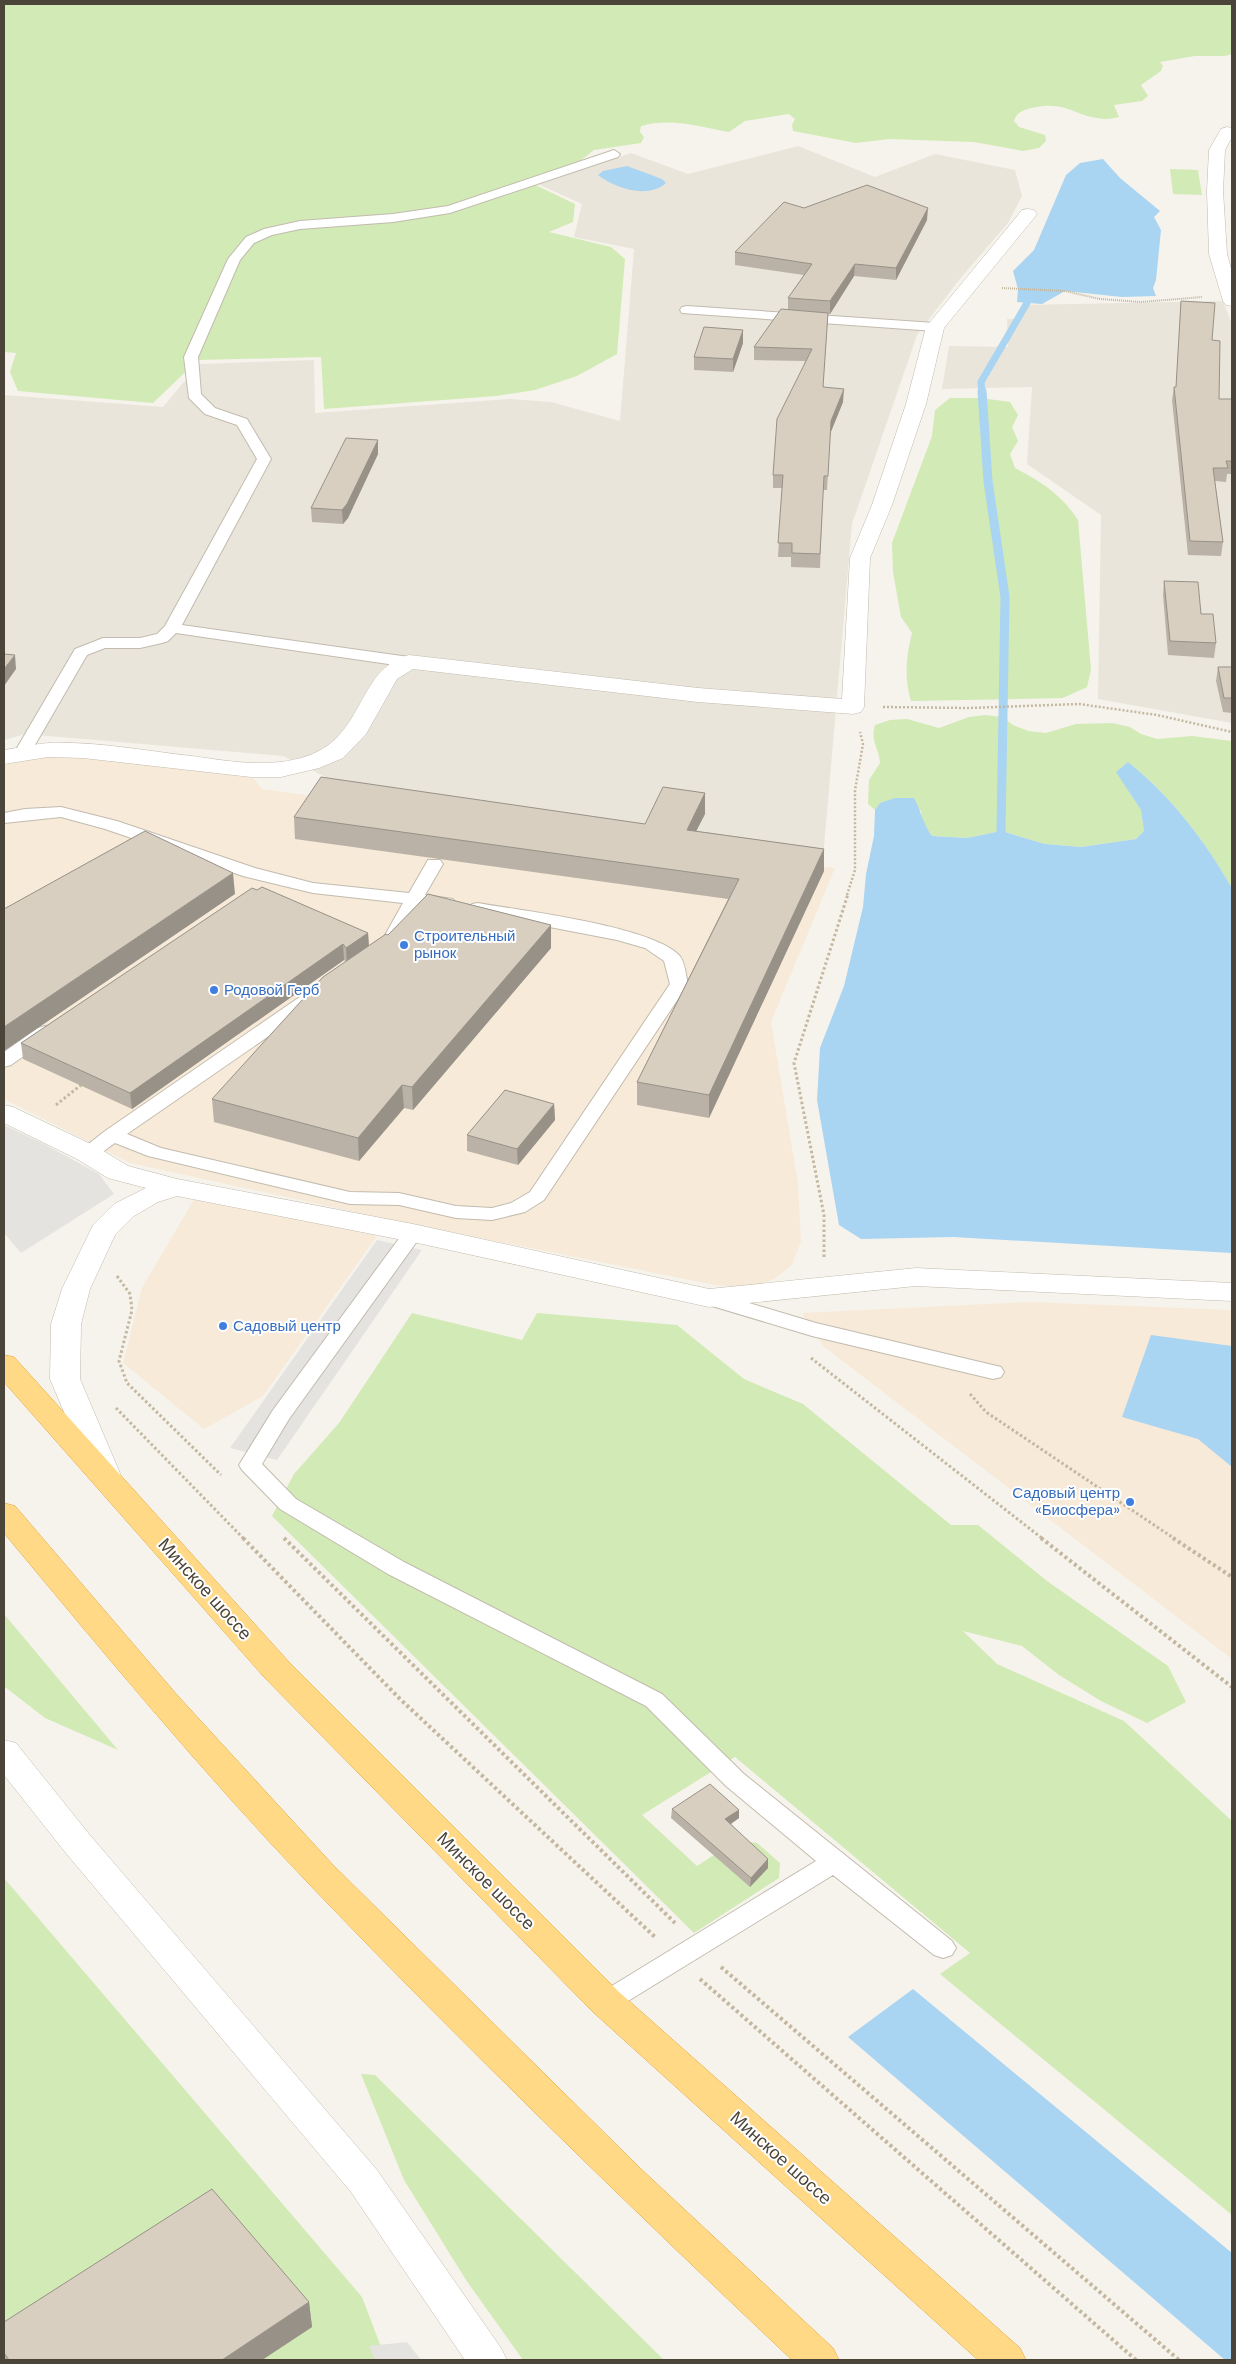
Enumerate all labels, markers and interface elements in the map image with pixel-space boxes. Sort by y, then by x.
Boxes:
place label: Строительный рынок [414,926,515,963]
marker: Строительный рынок [398,939,410,951]
place label: Родовой Герб [224,980,319,1000]
marker: Родовой Герб [208,984,220,996]
place label: Садовый центр [233,1316,341,1336]
marker: Садовый центр [217,1320,229,1332]
place label: Садовый центр «Биосфера» [1012,1483,1120,1520]
marker: Садовый центр «Биосфера» [1124,1496,1136,1508]
street label: Минское шоссе [153,1533,257,1645]
street label: Минское шоссе [432,1827,540,1935]
street label: Минское шоссе [725,2106,837,2210]

